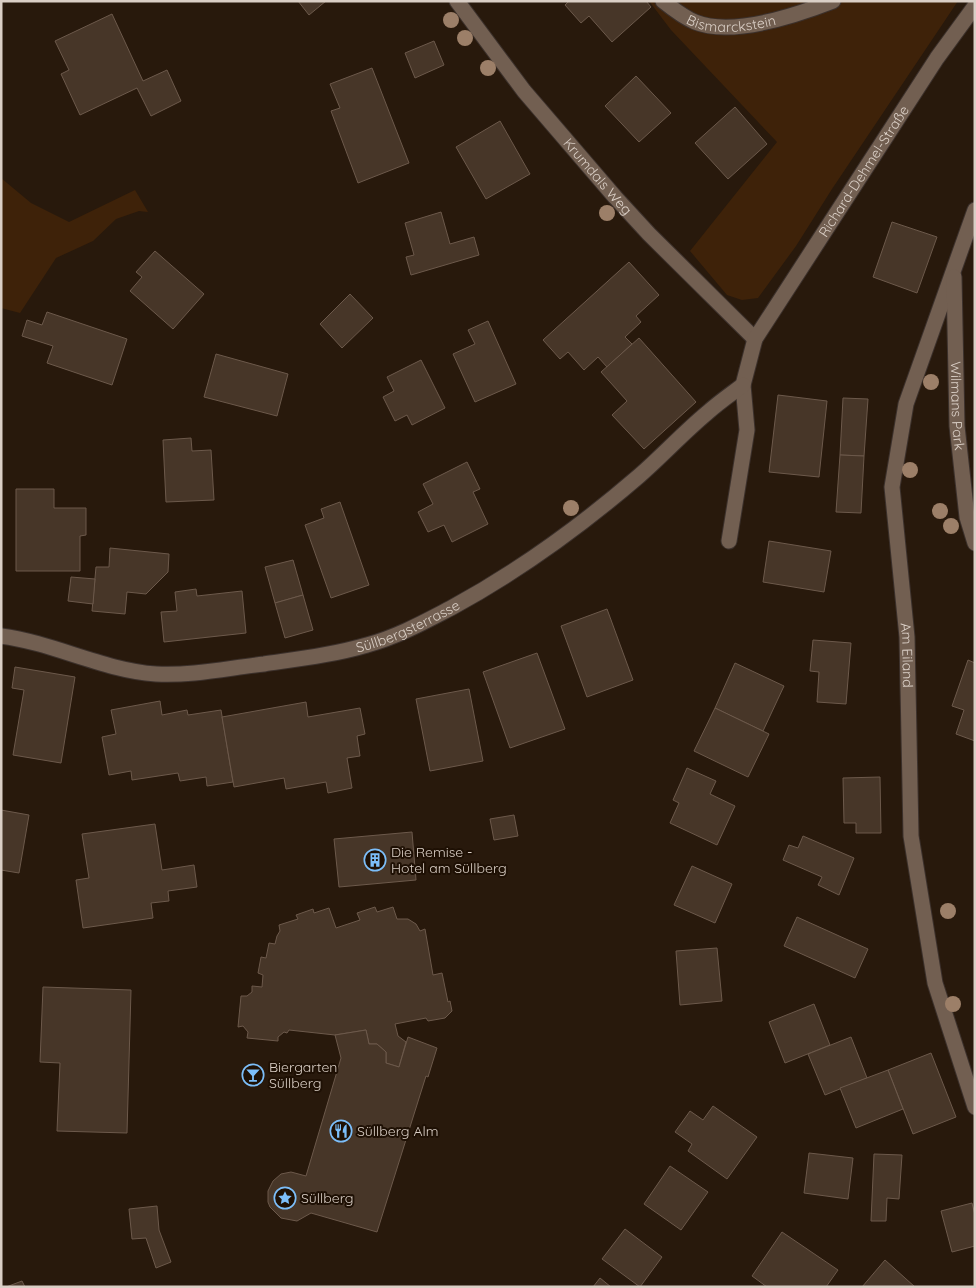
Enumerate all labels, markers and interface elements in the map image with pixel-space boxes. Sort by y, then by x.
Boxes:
street label: Bismarckstein [683,10,778,36]
street label: Richard-Dehmel-Straße [814,102,913,241]
street label: Krumdals Weg [559,134,636,219]
street label: Wilmans Park [947,361,969,451]
street label: Süllbergsterrasse [354,596,463,657]
street label: Am Eiland [897,622,917,688]
place label: Die Remise - Hotel am Süllberg [391,843,507,877]
building icon: Die Remise - Hotel am Süllberg [363,848,387,872]
place label: Biergarten Süllberg [269,1058,337,1092]
bar icon: Biergarten Süllberg [241,1063,265,1087]
restaurant icon: Süllberg Alm [329,1119,353,1143]
place label: Süllberg Alm [357,1122,438,1140]
place icon: Süllberg [273,1186,297,1210]
place label: Süllberg [301,1189,354,1207]

